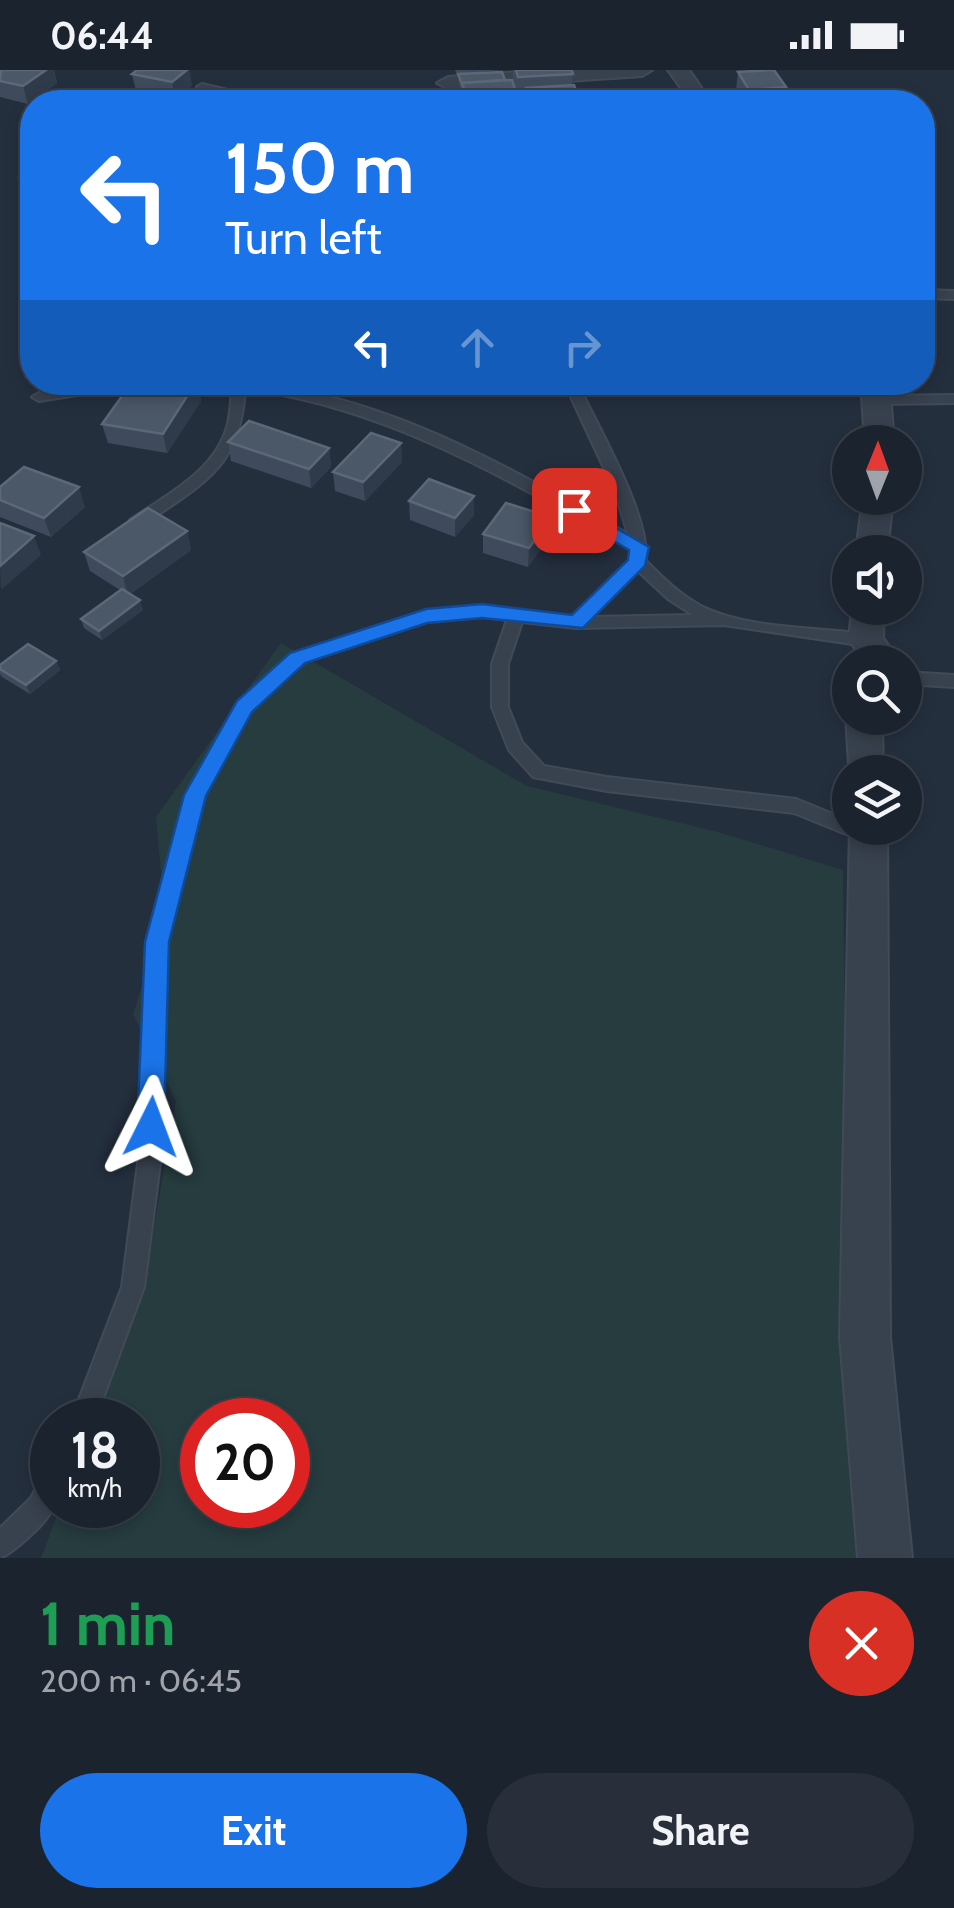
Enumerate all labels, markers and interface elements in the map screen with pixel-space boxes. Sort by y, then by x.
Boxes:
text: 06:44 [50,12,154,59]
text: 150 m [225,125,414,211]
icon: left [60,130,190,260]
text: Turn left [225,211,382,265]
icon: left [345,320,400,375]
icon: ahead [450,320,505,375]
icon: right [555,320,610,375]
north arrow [832,425,922,515]
map controls [832,425,922,845]
pin [532,468,617,553]
icon: arrive [547,483,602,538]
button: sound [832,535,922,625]
button: search [832,645,922,735]
button: layers [832,755,922,845]
position arrow [99,1075,203,1179]
speed limit sign: 20 [180,1398,310,1528]
text: 18 [71,1420,119,1481]
text: km/h [68,1473,122,1503]
text: 1 min [40,1587,175,1660]
button: close [809,1591,914,1696]
text: 200 m · 06:45 [40,1661,242,1700]
button: Exit [40,1773,467,1888]
button: Share [487,1773,914,1888]

